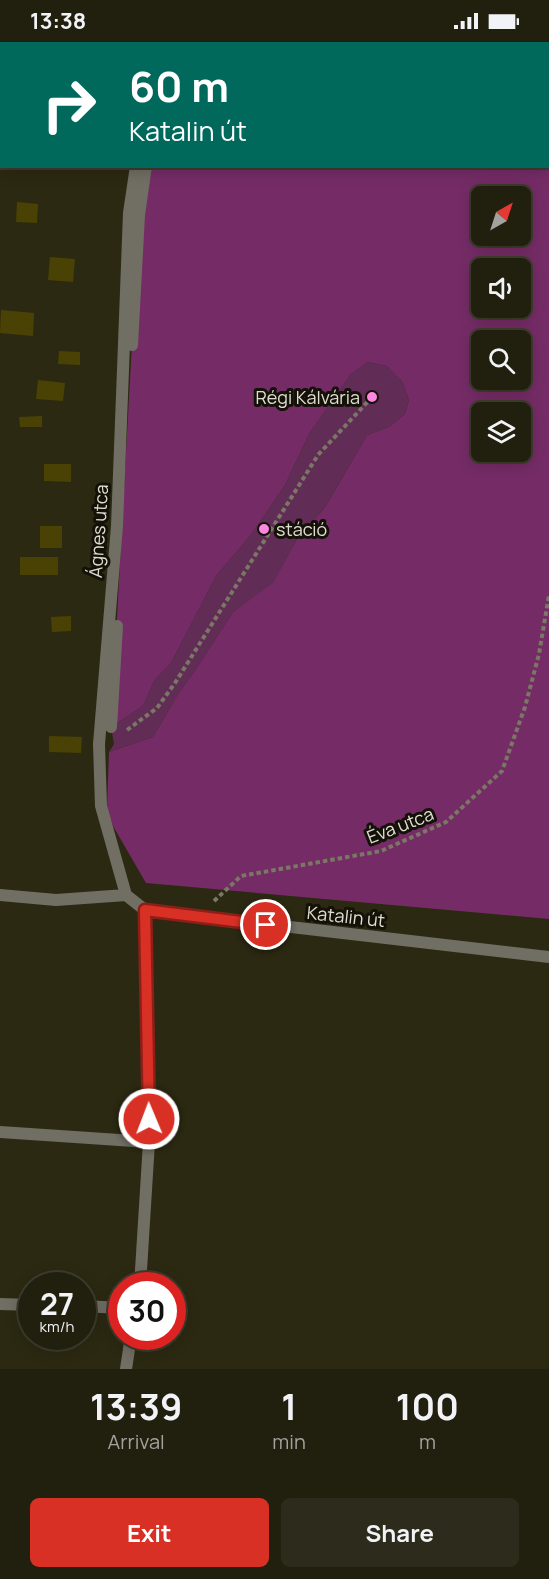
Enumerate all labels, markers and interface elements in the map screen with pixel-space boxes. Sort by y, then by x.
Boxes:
text: 13:38 [30,6,86,36]
text: 60 m [129,57,229,115]
icon: right [30,66,108,144]
text: Katalin út [129,112,247,149]
north arrow [471,186,531,246]
map controls [471,186,531,462]
button: sound [471,258,531,318]
button: search [471,330,531,390]
place label: Régi Kálvária [255,385,360,409]
marker: Régi Kálvária [365,390,379,404]
button: layers [471,402,531,462]
street label: Ágnes utca [83,483,113,579]
place label: stáció [276,517,327,541]
marker: stáció [257,522,271,536]
street label: Éva utca [363,801,437,849]
pin [240,899,291,950]
street label: Katalin út [306,900,386,932]
icon: arrive [249,908,282,941]
position arrow [117,1087,181,1151]
speed limit sign: 30 [108,1272,186,1350]
text: 27 [40,1283,74,1324]
text: km/h [40,1316,74,1337]
text: 13:39 [90,1382,182,1431]
text: 1 [281,1382,297,1431]
text: 100 [396,1382,459,1431]
text: Arrival [108,1428,165,1455]
text: min [272,1428,306,1455]
text: m [419,1428,436,1455]
button: Exit [30,1498,269,1567]
button: Share [281,1498,519,1567]

